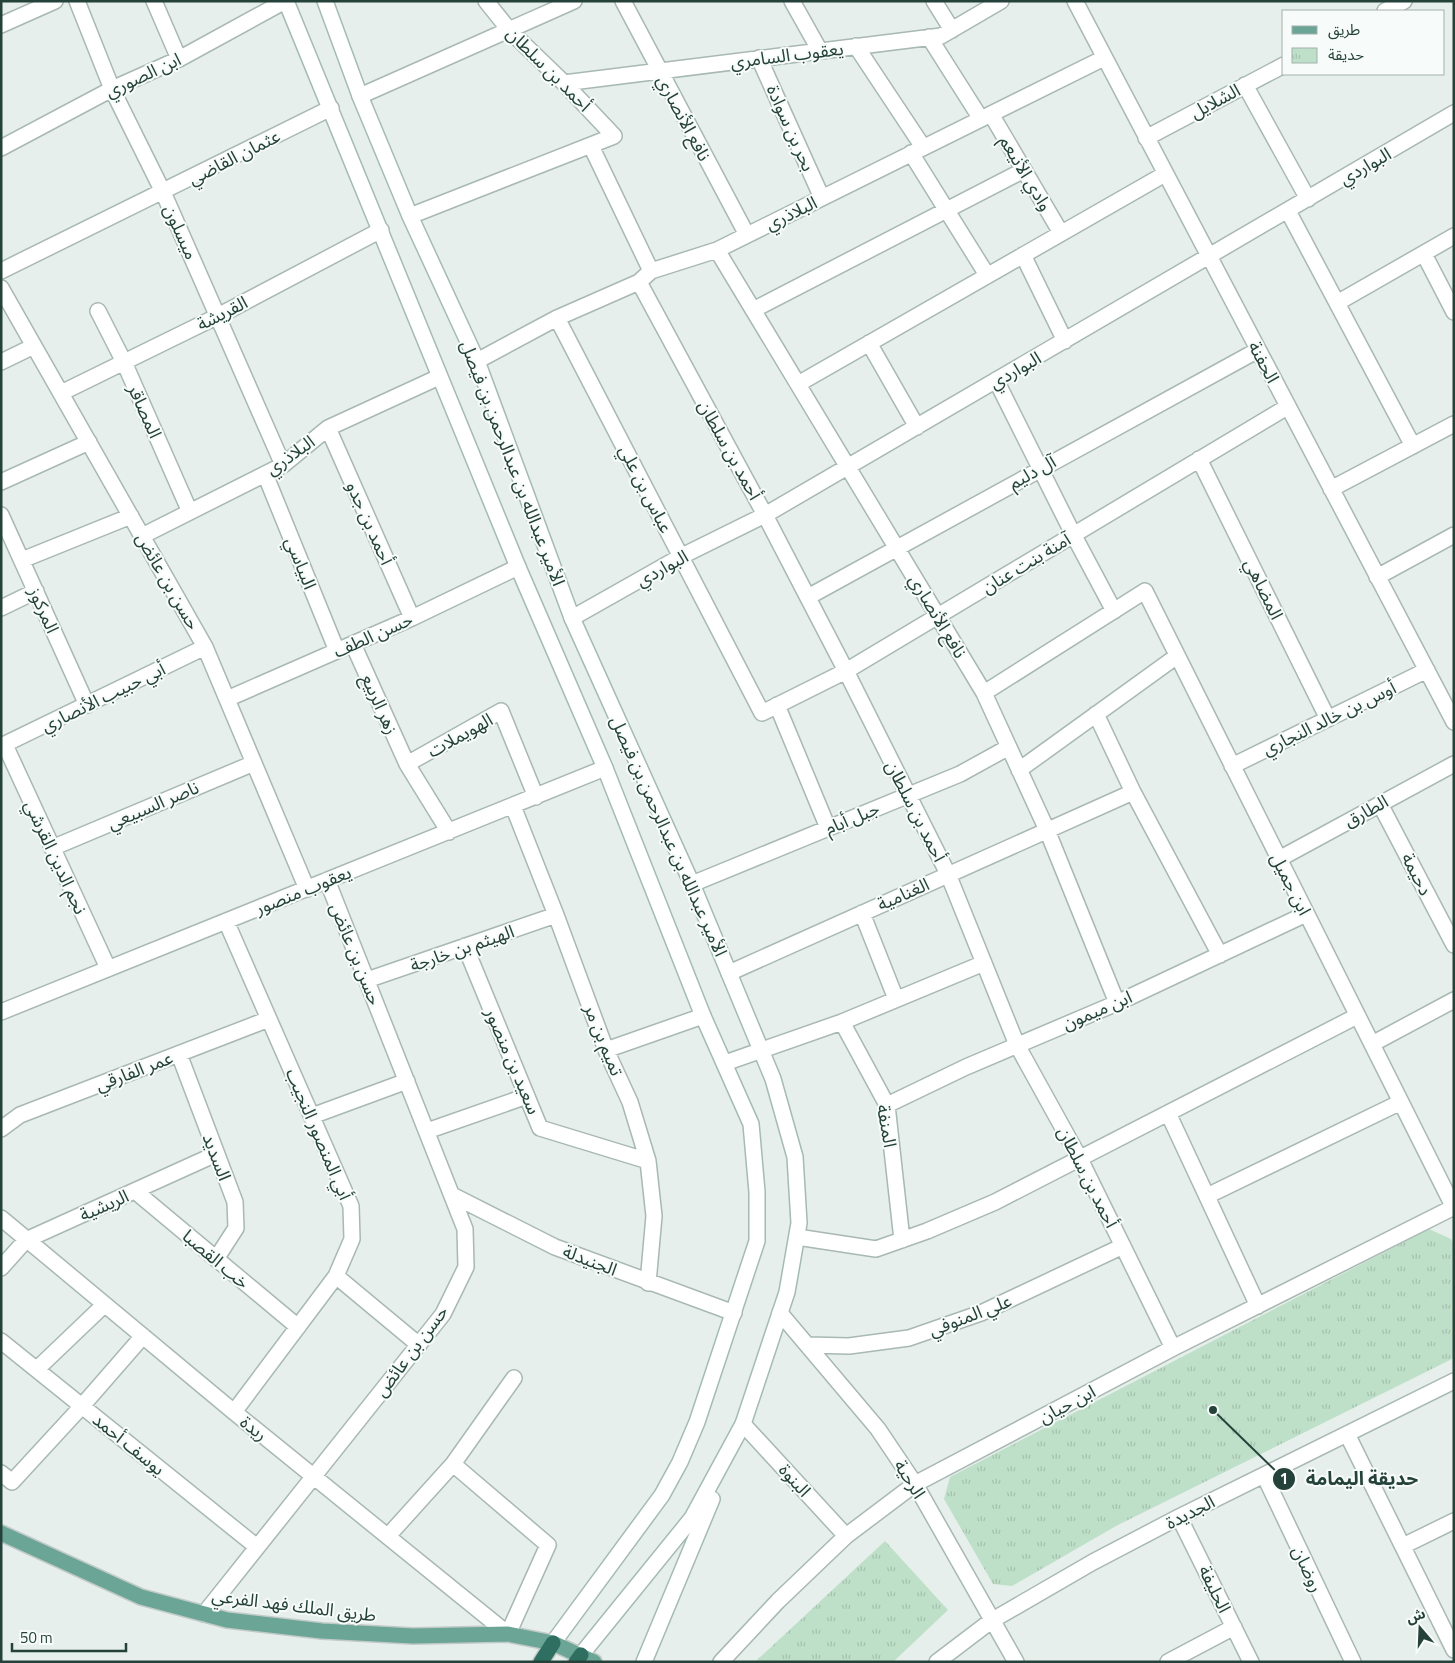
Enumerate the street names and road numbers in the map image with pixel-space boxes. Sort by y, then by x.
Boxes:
street label: أحمد بن سلطان [500,20,598,118]
street label: يعقوب السامري [729,35,845,76]
street label: ابن الصوري [101,46,186,105]
street label: نافع الأنصاري [649,70,718,166]
street label: الشلايل [1185,77,1245,125]
street label: بحر بن سوادة [760,80,822,176]
street label: عثمان القاضي [183,122,285,192]
street label: وادي الأنيعم [993,130,1059,216]
street label: البواردي [1334,140,1396,192]
street label: البلاذري [760,189,822,237]
street label: ميسلون [157,200,205,264]
street label: القريشة [192,289,252,337]
street label: الأمير عبدالله بن عبدالرحمن بن فيصل [454,336,572,590]
street label: الحفنة [1242,336,1286,388]
street label: البواردي [984,344,1046,396]
street label: المصاقر [121,379,169,442]
street label: أحمد بن سلطان [691,395,769,505]
street label: البلاذري [260,428,320,482]
street label: عباس بن علي [612,440,680,538]
street label: آل دليم [1003,448,1061,496]
street label: أحمد بن جدو [340,477,400,569]
street label: آمنة بنت عنان [976,525,1076,600]
street label: حسن بن عائض [129,527,207,635]
street label: البياسي [278,533,324,593]
street label: البواردي [631,543,693,594]
street label: المضاهي [1237,554,1290,624]
street label: نافع الأنصاري [901,569,974,664]
street label: المركوز [21,582,66,638]
street label: حسن الطف [329,605,417,665]
street label: أبي حبيب الأنصاري [36,655,170,739]
street label: زهر الربيع [354,669,405,739]
street label: أوس بن خالد النجاري [1257,674,1401,762]
street label: الهويملات [422,706,498,764]
street label: الأمير عبدالله بن عبدالرحمن بن فيصل [604,711,734,961]
street label: أحمد بن سلطان [879,756,953,866]
street label: ناصر السبيعي [103,774,203,837]
street label: الطارق [1339,788,1393,834]
street label: جبل أبام [821,794,884,842]
street label: نجم الدين القرشي [18,795,94,919]
street label: ابن جميل [1264,848,1318,920]
street label: دحيمة [1395,848,1439,900]
street label: يعقوب منصور [250,858,355,922]
street label: الغنامية [873,871,933,917]
street label: حسن بن عائض [323,899,389,1009]
street label: الهيثم بن خارجة [406,918,518,978]
street label: ابن ميمون [1058,983,1136,1037]
street label: تميم بن مر [577,999,631,1080]
street label: سعيد بن منصور [478,1003,548,1119]
street label: عمر الفارقي [91,1044,177,1098]
street label: أبي المنصور النجيب [279,1064,359,1204]
street label: المنفة [870,1102,904,1150]
street label: أحمد بن سلطان [1051,1122,1125,1232]
street label: السديد [196,1129,238,1185]
street label: الريشية [75,1182,133,1228]
street label: خب القصبا [176,1223,256,1295]
street label: الجنيدلة [559,1237,621,1283]
street label: علي المنوفي [925,1287,1016,1343]
street label: حسن بن عائض [368,1300,454,1402]
street label: ابن حيان [1034,1378,1100,1430]
street label: يوسف أحمد [87,1406,171,1482]
street label: ريدة [235,1409,273,1447]
street label: الرحية [888,1454,932,1504]
street label: البنوة [773,1457,817,1503]
street label: الجديدة [1161,1488,1219,1536]
street label: روضان [1286,1541,1330,1597]
street label: الحليفة [1192,1561,1238,1617]
street label: طريق الملك فهد الفرعي [210,1582,378,1629]

